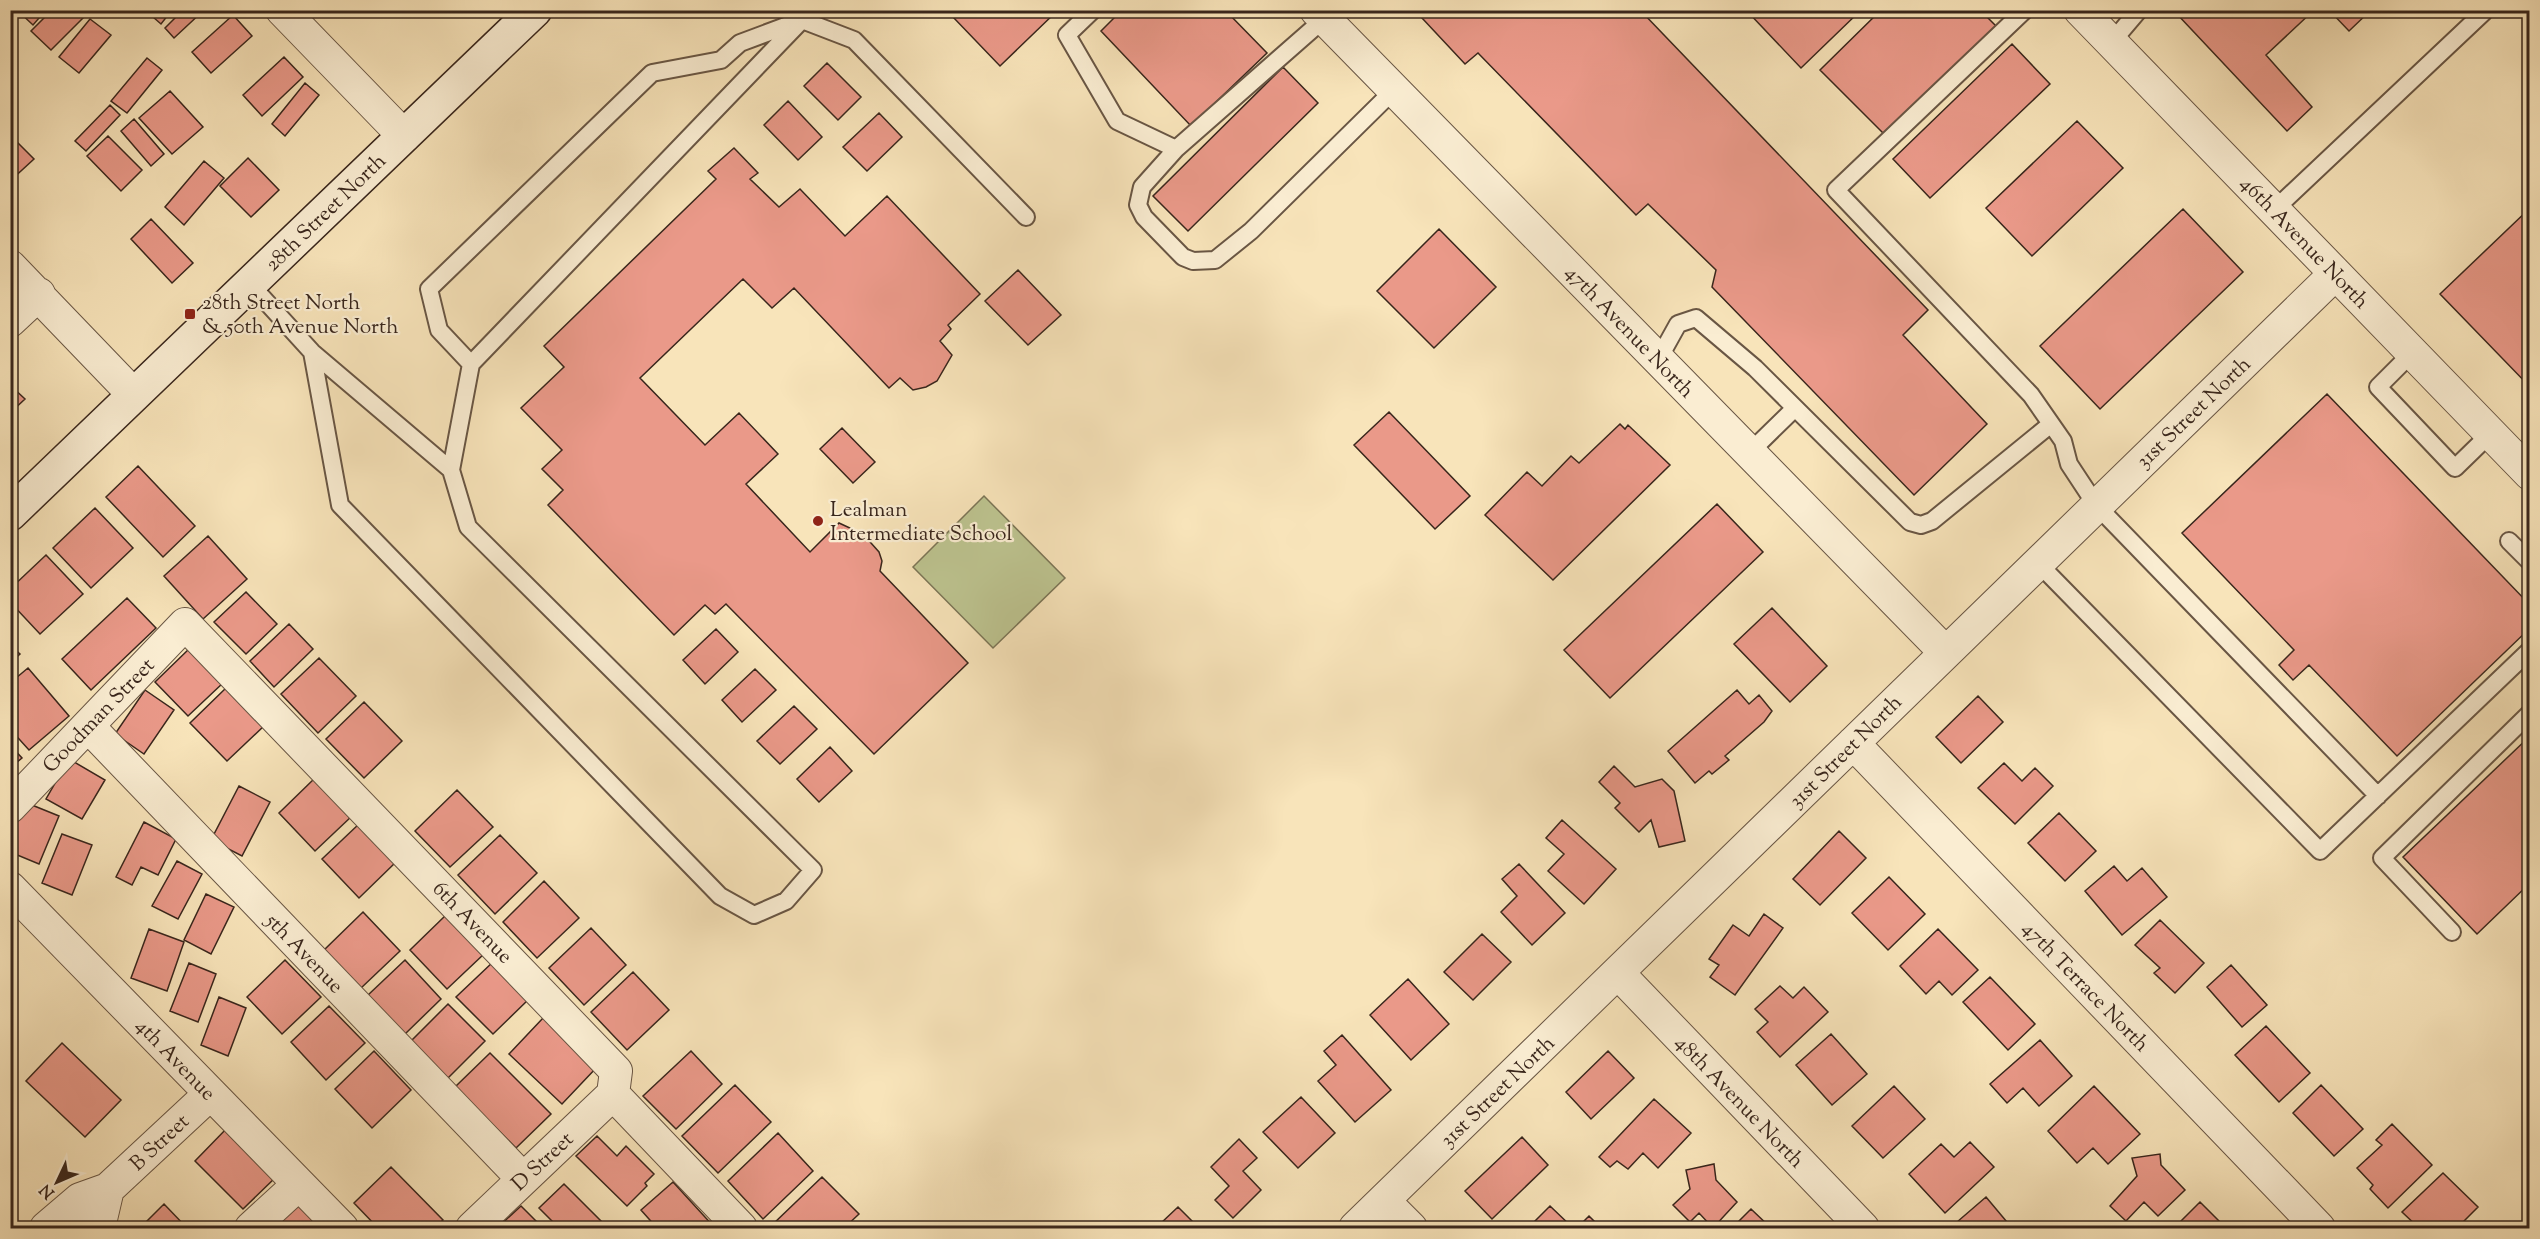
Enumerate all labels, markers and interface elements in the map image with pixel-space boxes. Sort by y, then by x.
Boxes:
street label: 28th Street North [259,148,394,279]
street label: 46th Avenue North [2232,170,2375,317]
street label: 47th Avenue North [1557,259,1700,406]
place label: 28th Street North & 50th Avenue North [202,289,399,343]
marker: 28th Street North & 50th Avenue North [183,307,197,321]
street label: 31st Street North [2130,351,2259,476]
place label: Lealman Intermediate School [830,496,1013,550]
marker: Lealman Intermediate School [811,514,825,528]
street label: Goodman Street [36,652,162,781]
street label: 31st Street North [1783,689,1910,816]
street label: 6th Avenue [424,875,519,971]
street label: 5th Avenue [257,907,350,1001]
street label: 47th Terrace North [2014,915,2155,1060]
street label: 4th Avenue [127,1012,222,1108]
street label: 48th Avenue North [1667,1029,1810,1176]
street label: 31st Street North [1434,1030,1563,1155]
street label: B Street [124,1108,197,1179]
street label: D Street [506,1126,581,1199]
north arrow [27,1152,87,1212]
text: N [35,1178,61,1203]

